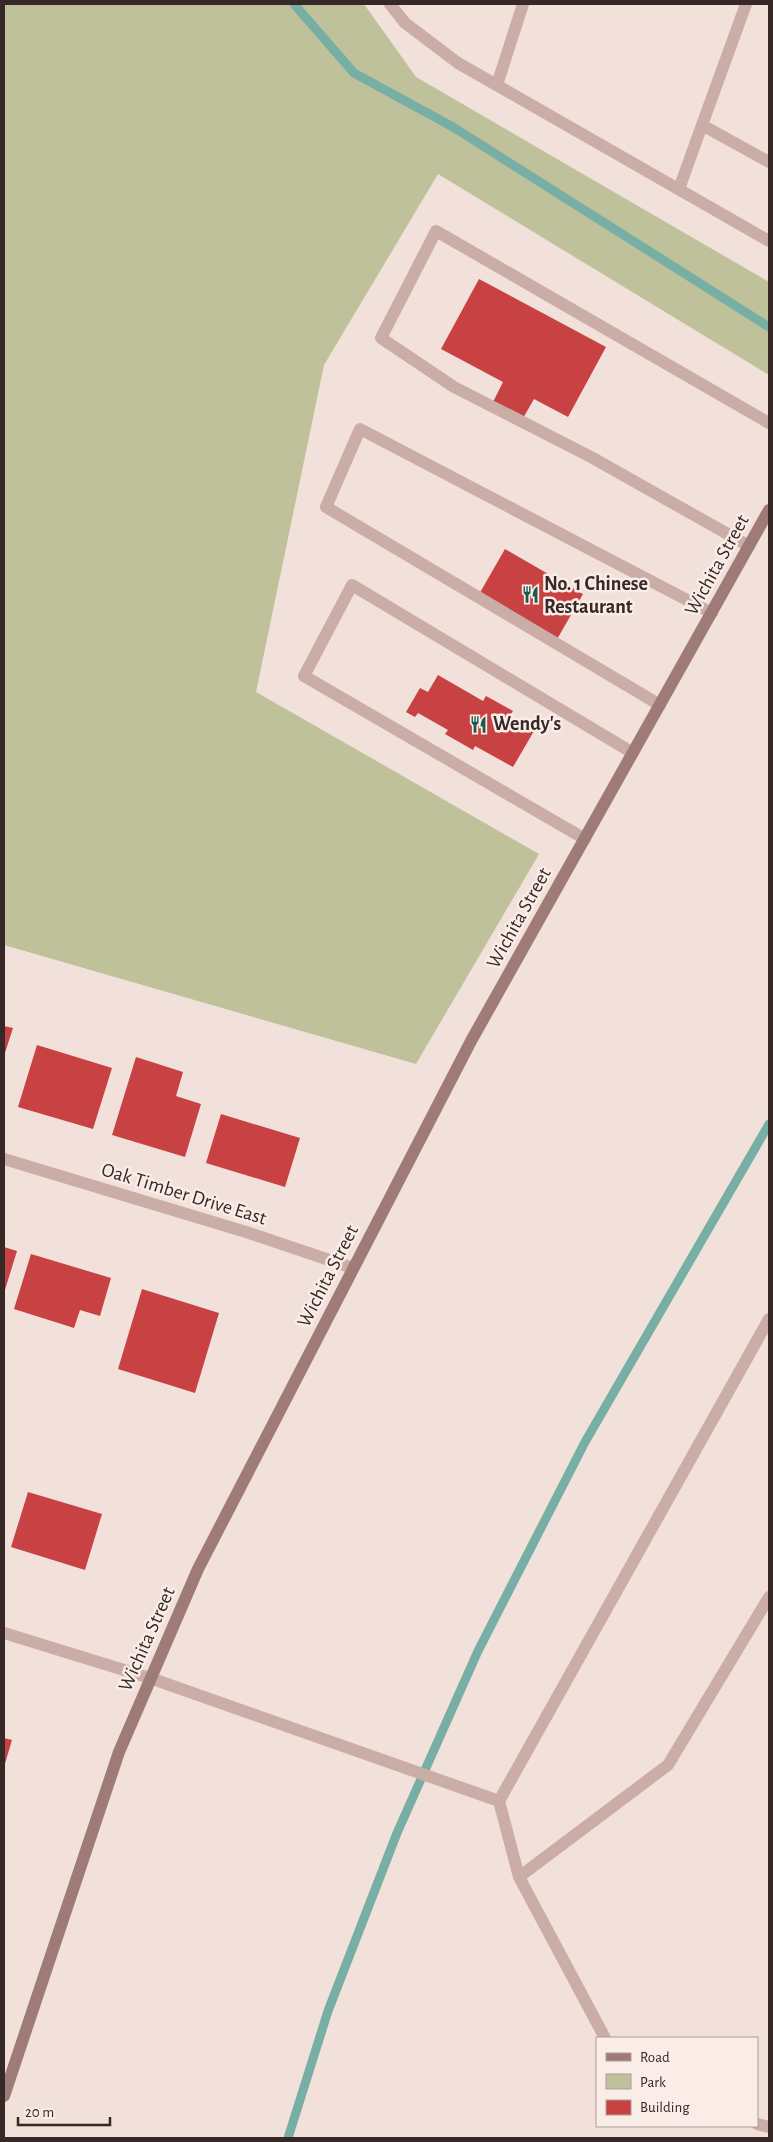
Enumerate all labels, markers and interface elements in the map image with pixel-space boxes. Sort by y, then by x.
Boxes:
street label: Wichita Street [681,511,753,619]
place label: No. 1 Chinese Restaurant [544,574,648,617]
restaurant icon: No. 1 Chinese Restaurant [520,585,540,605]
restaurant icon: Wendy's [469,714,489,734]
place label: Wendy's [493,714,562,734]
street label: Wichita Street [483,864,555,972]
street label: Oak Timber Drive East [99,1159,269,1229]
street label: Wichita Street [294,1221,363,1330]
street label: Wichita Street [115,1583,179,1694]
legend [596,2037,758,2127]
text: Road [640,2050,670,2065]
text: Park [640,2075,666,2090]
scale bar [18,2094,110,2126]
text: Building [640,2100,690,2115]
text: 20 m [25,2105,54,2120]

